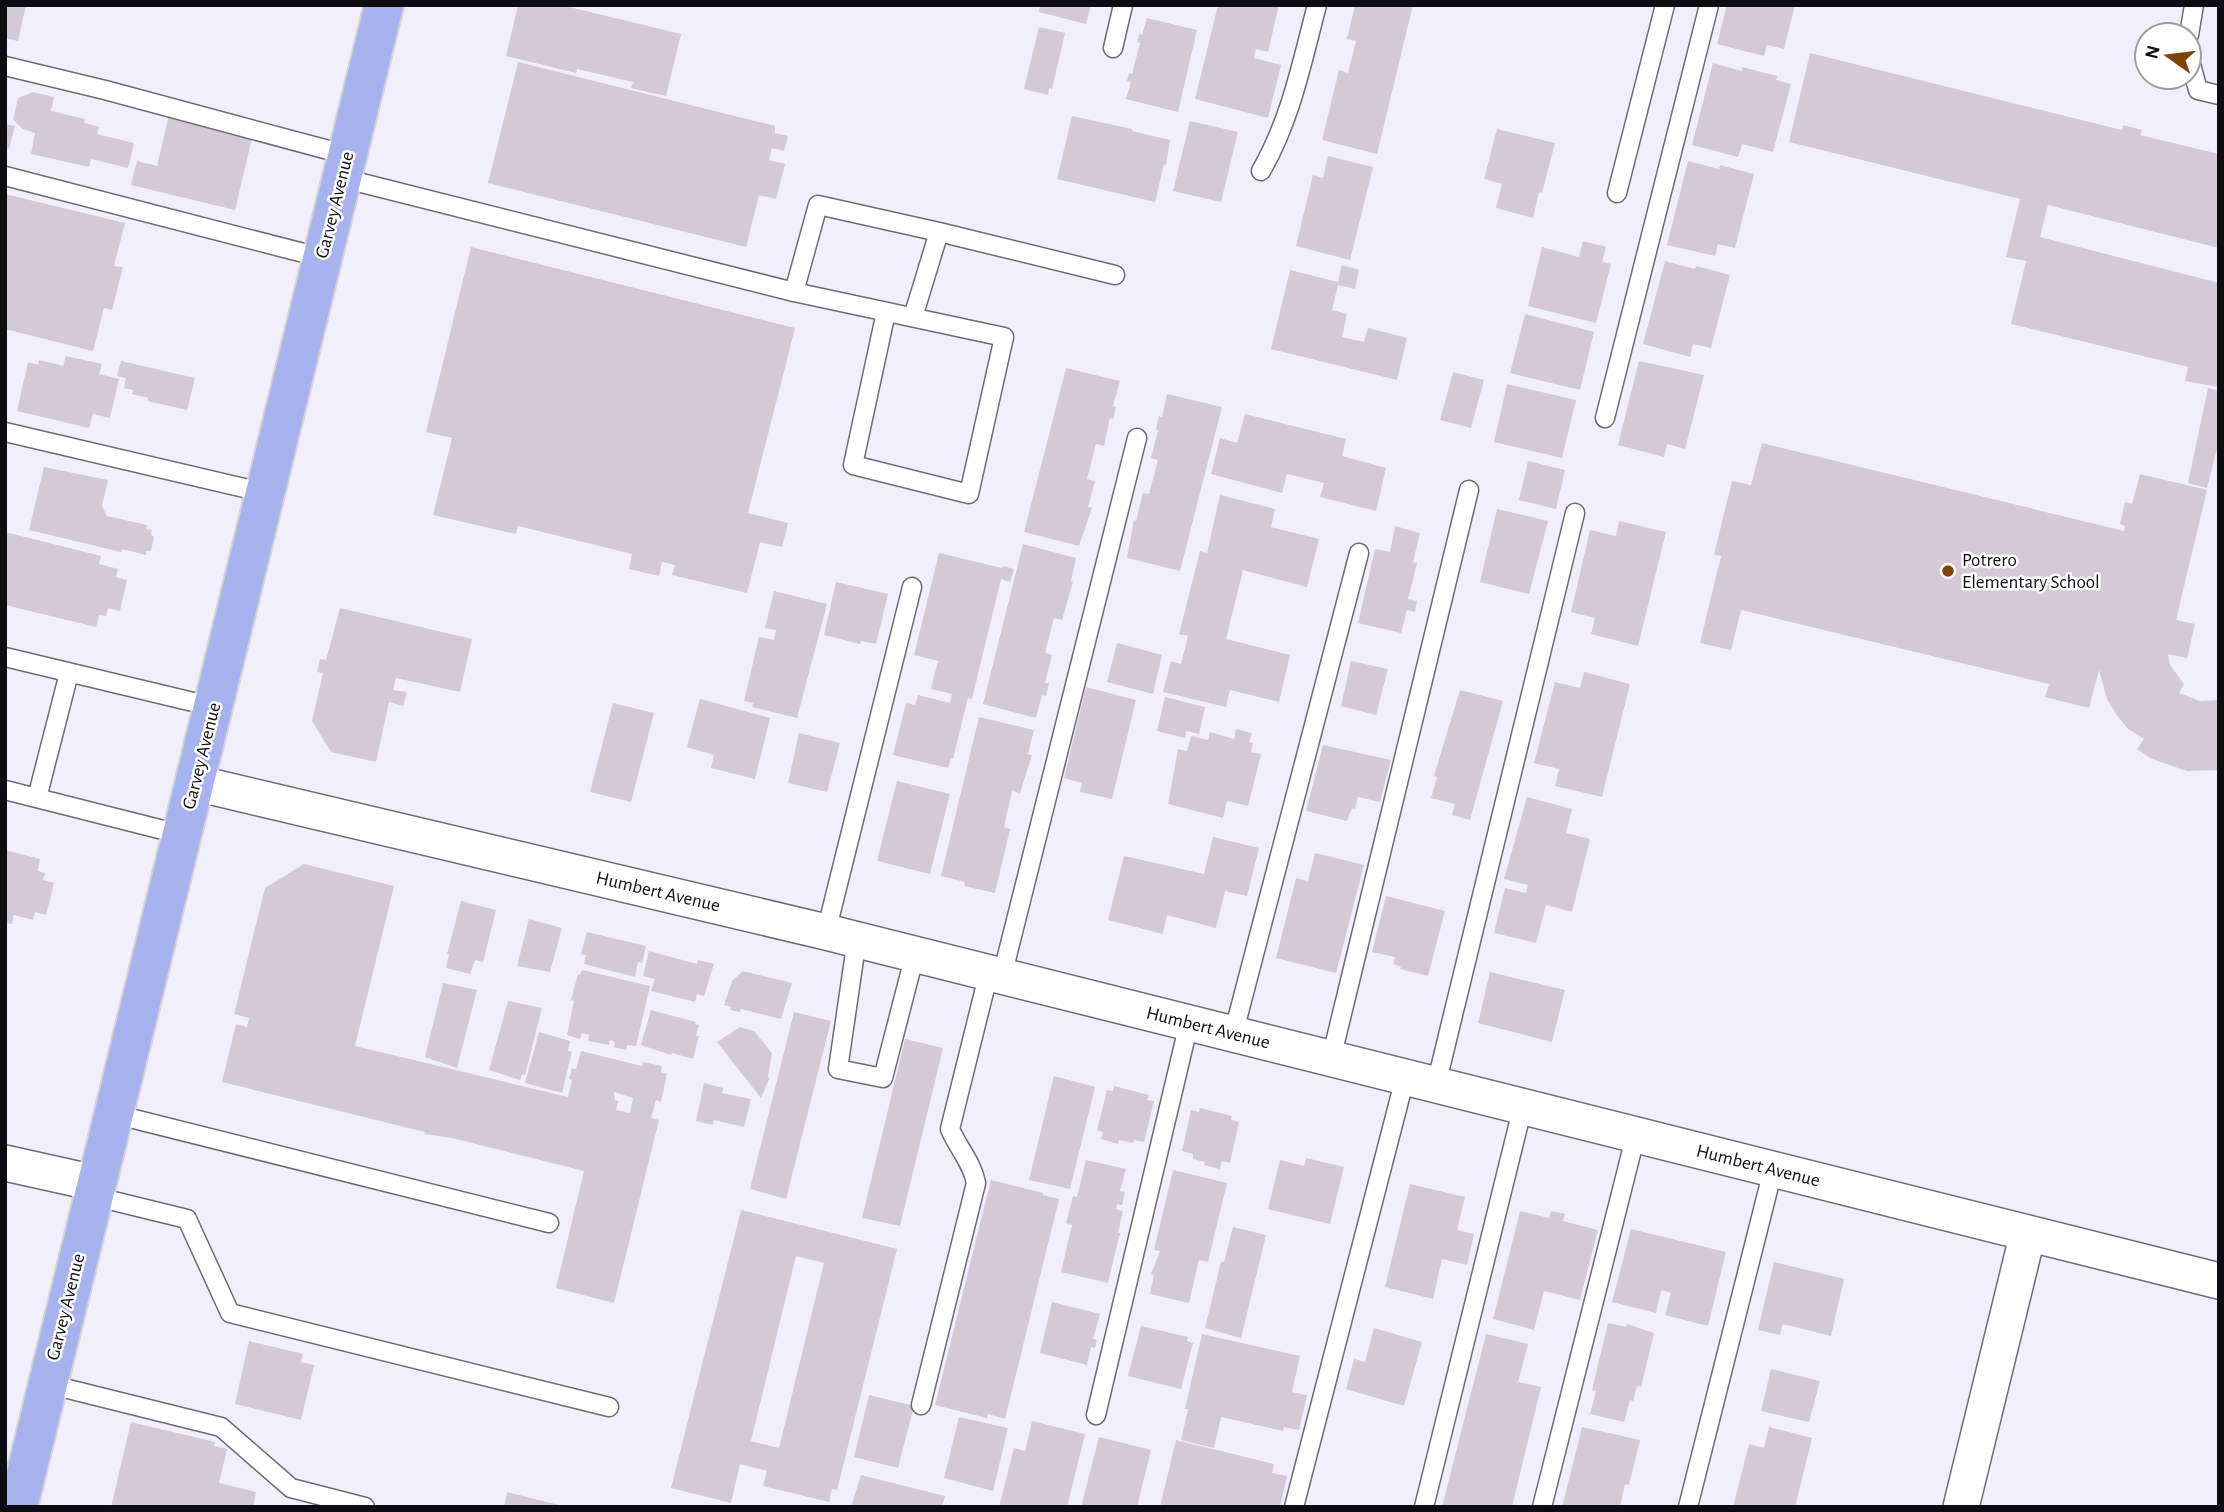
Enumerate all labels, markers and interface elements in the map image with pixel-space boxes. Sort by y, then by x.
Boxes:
north arrow [2133,21,2203,91]
text: N [2142,44,2164,61]
street label: Garvey Avenue [313,150,357,260]
place label: Potrero Elementary School [1962,551,2100,592]
marker: Potrero Elementary School [1940,563,1956,579]
street label: Garvey Avenue [180,701,224,811]
street label: Humbert Avenue [594,868,722,916]
street label: Humbert Avenue [1144,1003,1272,1053]
street label: Humbert Avenue [1694,1141,1822,1191]
street label: Garvey Avenue [44,1252,88,1362]

